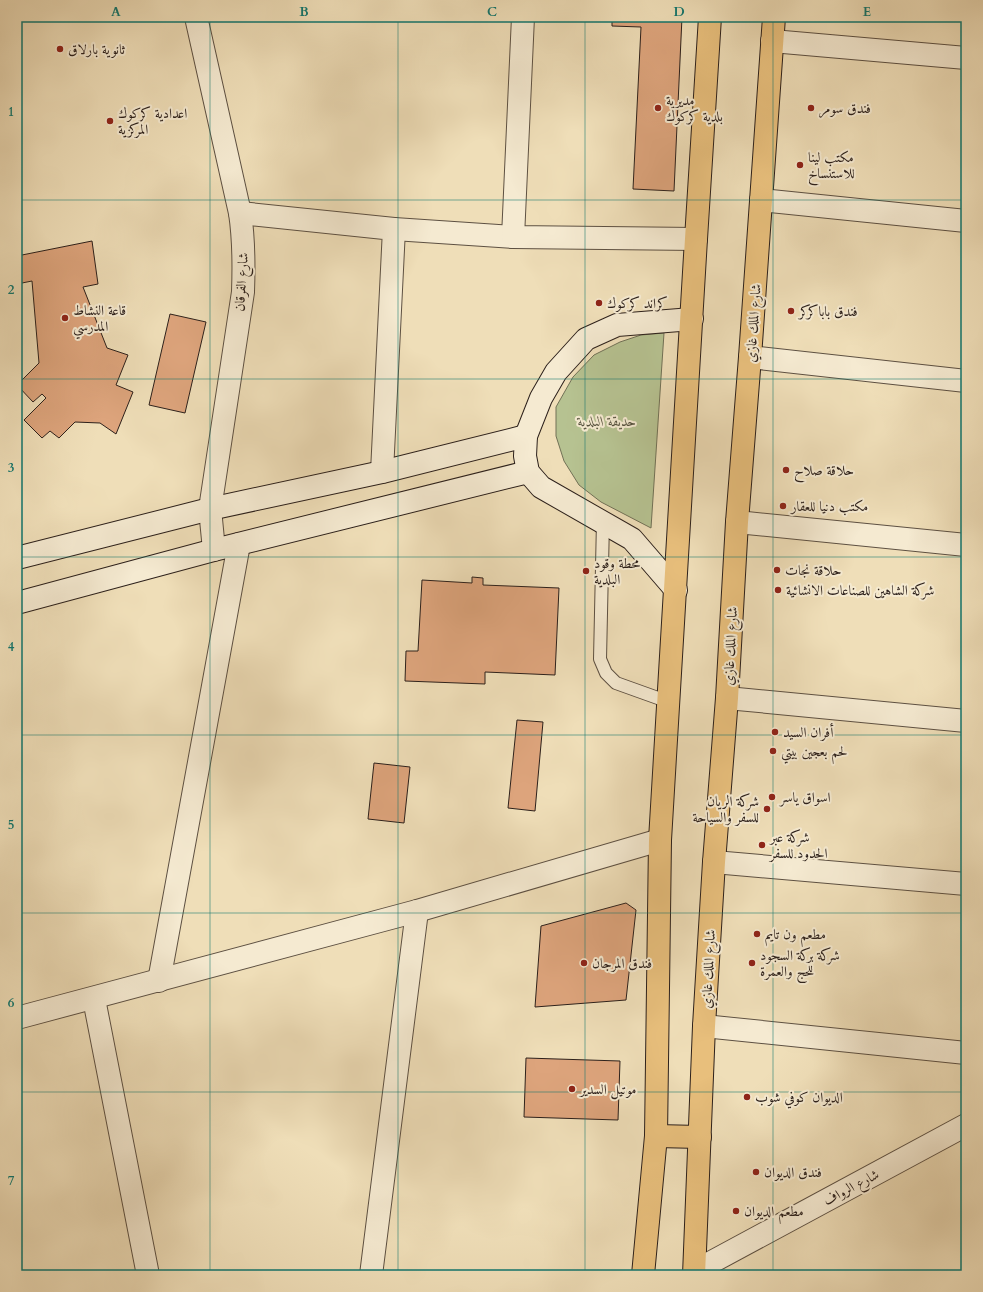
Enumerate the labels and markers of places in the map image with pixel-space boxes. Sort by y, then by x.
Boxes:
place label: ثانوية بارلاق [68,40,125,59]
marker: ثانوية بارلاق [55,44,65,54]
place label: مديرية بلدية كركوك [666,91,723,126]
place label: فندق سومر [819,99,871,118]
marker: مديرية بلدية كركوك [653,103,663,113]
marker: فندق سومر [806,103,816,113]
place label: اعدادية كركوك المركزية [118,104,187,139]
marker: اعدادية كركوك المركزية [105,116,115,126]
place label: مكتب لينا للاستنساخ [808,148,855,186]
marker: مكتب لينا للاستنساخ [795,160,805,170]
place label: كراند كركوك [607,294,668,313]
marker: كراند كركوك [594,298,604,308]
place label: قاعة النشاط المدرسي [73,301,126,340]
place label: فندق باباكركر [797,302,858,321]
marker: فندق باباكركر [786,306,796,316]
marker: قاعة النشاط المدرسي [60,313,70,323]
place label: حلاقة صلاح [794,461,854,483]
marker: حلاقة صلاح [781,465,791,475]
place label: مكتب دنيا للعقار [789,497,868,516]
marker: مكتب دنيا للعقار [778,501,788,511]
place label: محطة وقود البلدية [594,554,641,589]
place label: حلاقة نجات [785,561,842,580]
marker: حلاقة نجات [772,565,782,575]
marker: محطة وقود البلدية [581,566,591,576]
place label: شركة الشاهين للصناعات الانشائية [786,581,934,600]
marker: شركة الشاهين للصناعات الانشائية [773,585,783,595]
place label: أفران السيد [783,722,834,742]
marker: أفران السيد [770,727,780,737]
place label: لحم بعجين بيتي [781,742,848,765]
marker: لحم بعجين بيتي [768,746,778,756]
place label: اسواق ياسر [778,788,831,807]
place label: شركة الريان للسفر والسياحة [692,792,759,827]
marker: اسواق ياسر [767,792,777,802]
marker: شركة الريان للسفر والسياحة [762,804,772,814]
place label: شركة عبر الحدود للسفر [768,828,827,863]
marker: شركة عبر الحدود للسفر [757,840,767,850]
place label: مطعم ون تايم [765,925,826,948]
marker: مطعم ون تايم [752,929,762,939]
place label: شركة بركة السجود للحج والعمرة [760,946,840,984]
place label: فندق المرجان [592,954,652,973]
marker: فندق المرجان [579,958,589,968]
marker: شركة بركة السجود للحج والعمرة [747,958,757,968]
place label: موتيل السدير [578,1080,637,1100]
marker: موتيل السدير [567,1084,577,1094]
place label: الديوان كوفي شوب [755,1088,843,1109]
marker: الديوان كوفي شوب [742,1092,752,1102]
place label: فندق الديوان [764,1163,822,1182]
marker: فندق الديوان [751,1167,761,1177]
place label: مطعم الديوان [744,1202,804,1225]
marker: مطعم الديوان [731,1206,741,1216]

